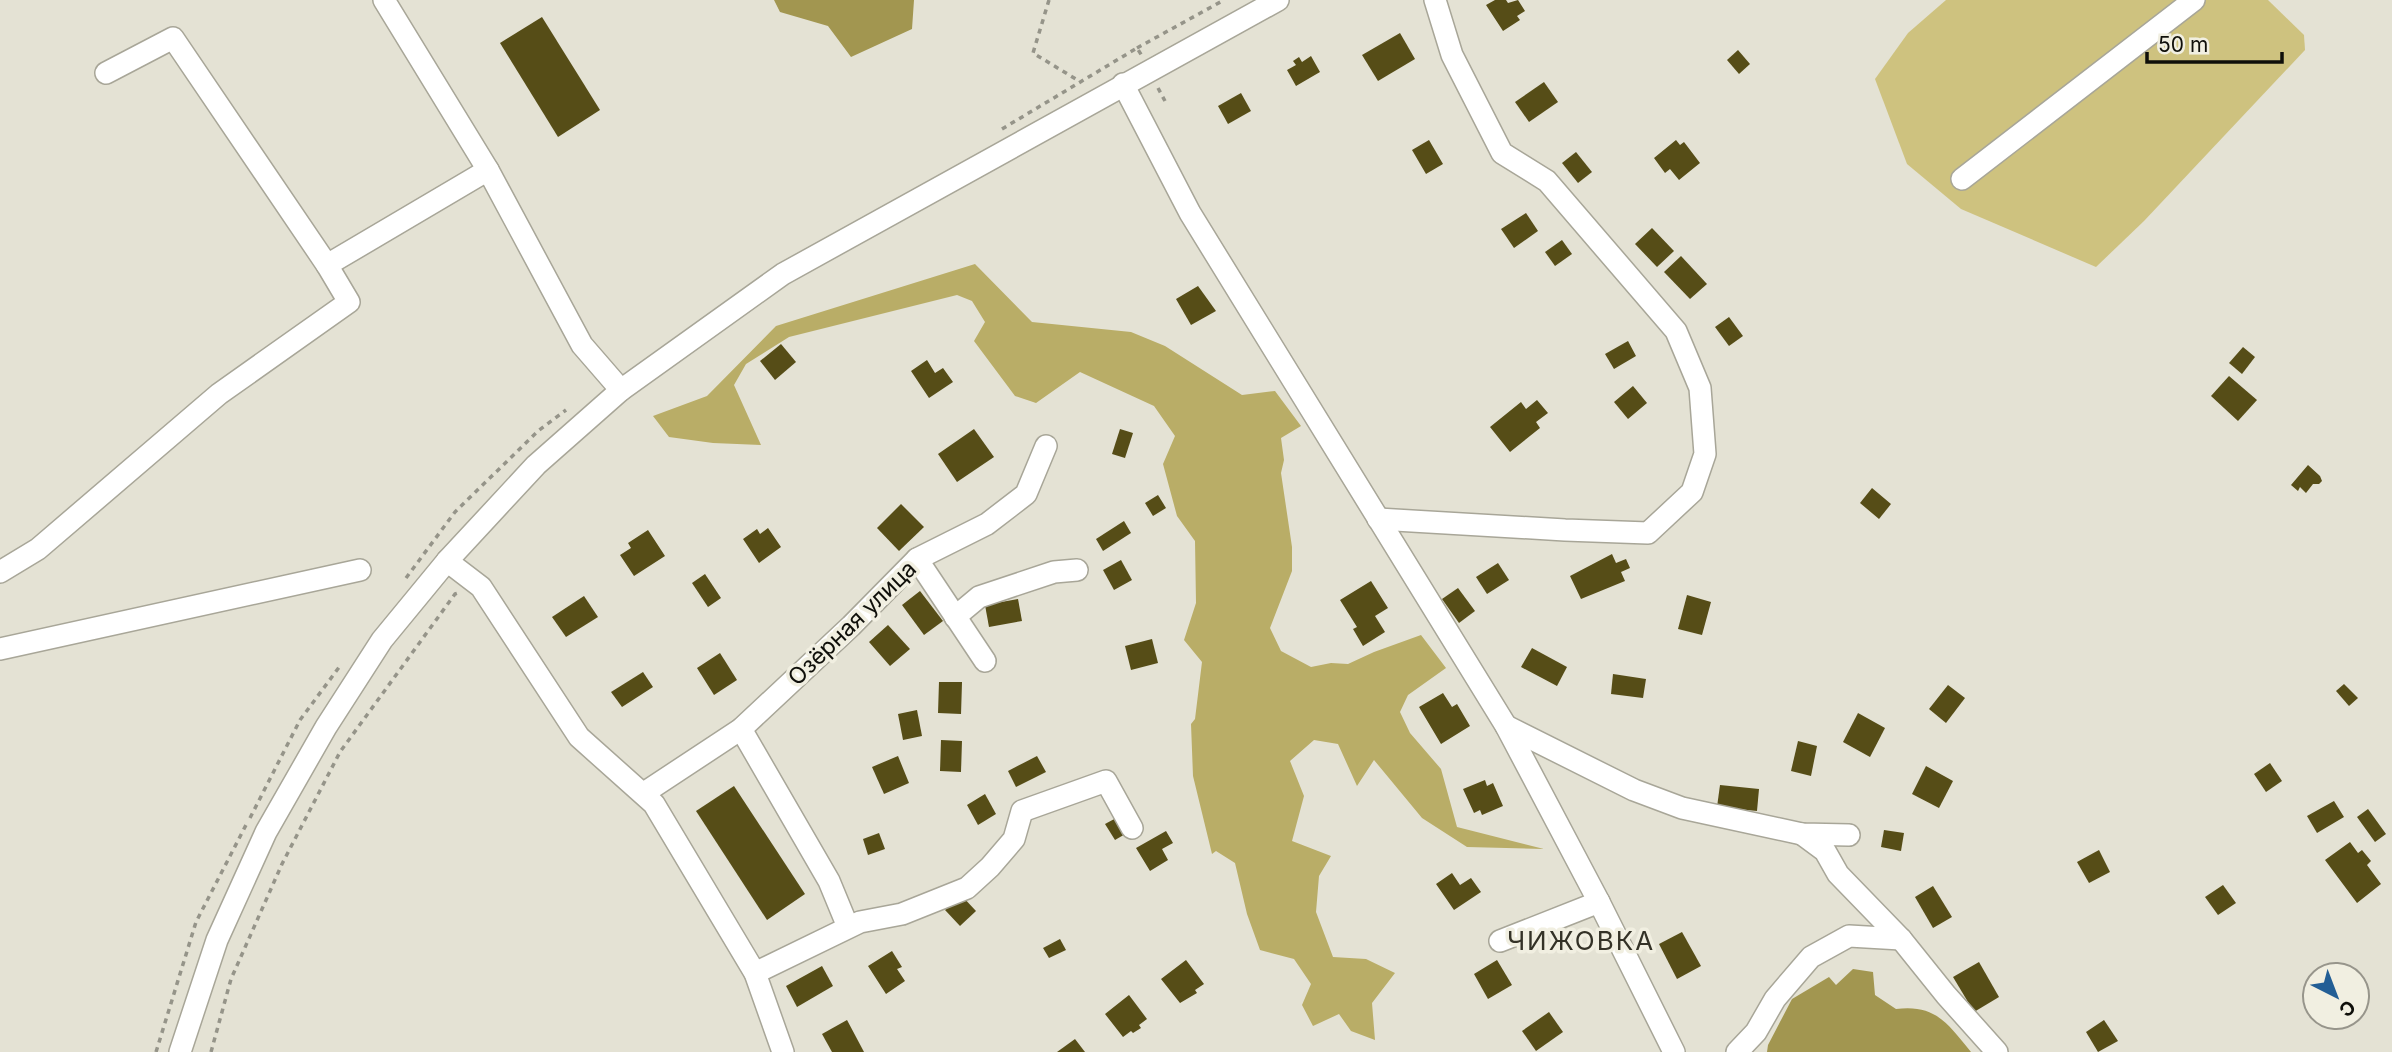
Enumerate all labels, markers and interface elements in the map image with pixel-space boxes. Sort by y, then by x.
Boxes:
scale bar [2147,21,2282,65]
text: 50 m [2158,32,2208,57]
street label: Озёрная улица [782,555,922,691]
district label: ЧИЖОВКА [1507,925,1655,956]
north arrow [2301,961,2371,1031]
text: С [2334,995,2360,1022]

